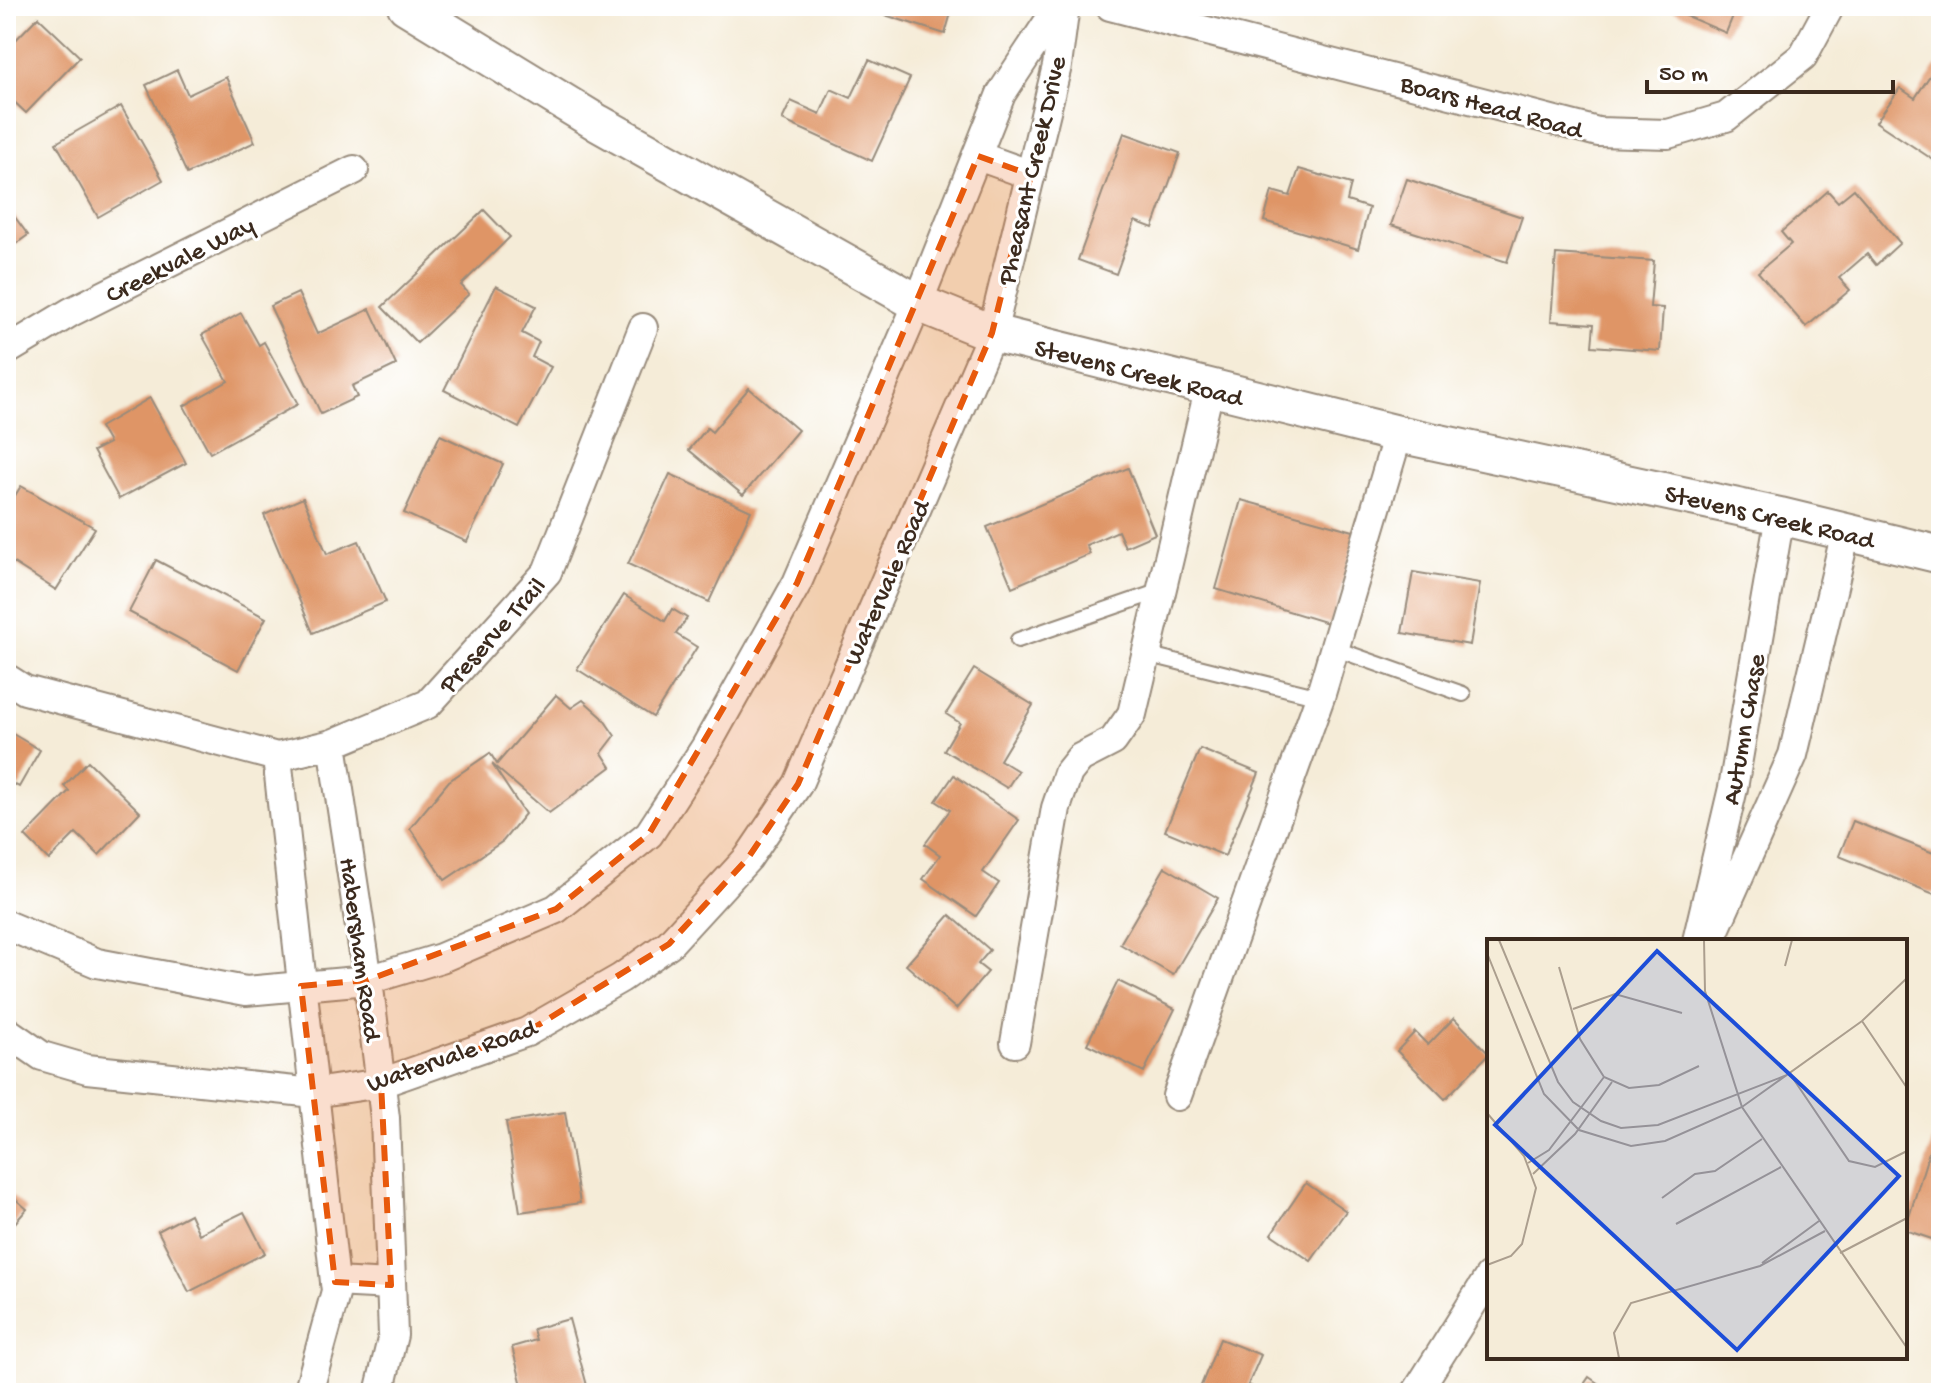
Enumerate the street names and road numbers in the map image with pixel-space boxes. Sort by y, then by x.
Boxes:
street label: Pheasant Creek Drive [993,53,1076,289]
street label: Boars Head Road [1396,70,1587,149]
street label: Creekvale Way [102,211,261,313]
street label: Stevens Creek Road [1030,334,1247,417]
street label: Stevens Creek Road [1661,480,1878,559]
street label: Watervale Road [839,495,940,671]
street label: Preserve Trail [434,573,554,702]
street label: Autumn Chase [1718,651,1775,808]
street label: Habersham Road [329,856,386,1045]
street label: Watervale Road [363,1014,543,1102]

